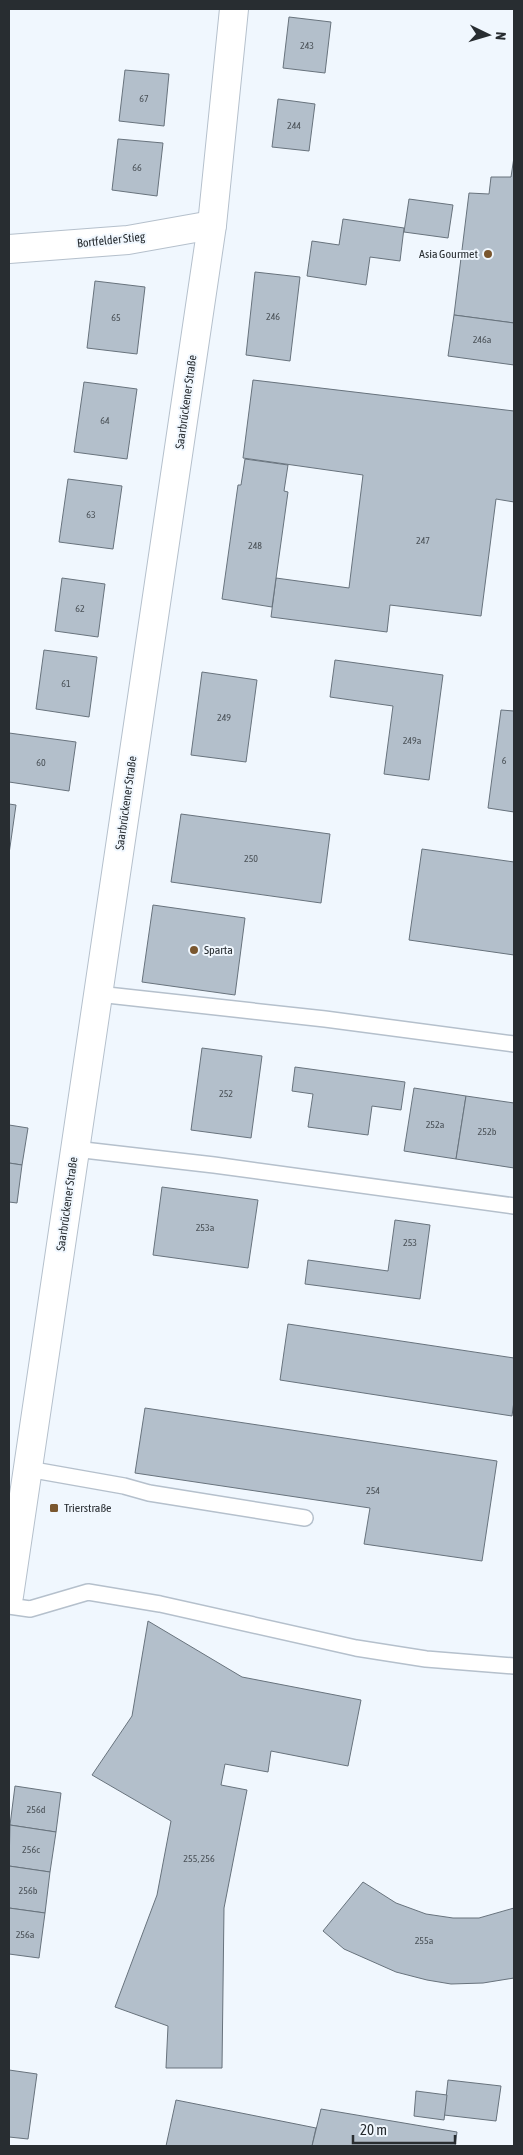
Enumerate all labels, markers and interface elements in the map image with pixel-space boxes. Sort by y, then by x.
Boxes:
north arrow [463,10,513,60]
text: N [493,31,509,41]
house number: 243 [300,40,314,51]
house number: 67 [139,93,149,104]
house number: 244 [287,120,301,131]
house number: 66 [132,162,142,173]
street label: Bortfelder Stieg [76,229,146,251]
place label: Asia Gourmet [419,247,479,261]
marker: Asia Gourmet [482,248,494,260]
house number: 246 [266,311,280,322]
house number: 65 [111,312,121,323]
house number: 246a [473,334,492,345]
street label: Saarbrückener Straße [172,354,200,450]
house number: 64 [100,415,110,426]
house number: 63 [86,509,96,520]
house number: 247 [416,535,430,546]
house number: 248 [248,540,262,551]
house number: 62 [75,603,85,614]
house number: 61 [61,678,71,689]
house number: 249 [217,712,231,723]
house number: 249a [403,735,422,746]
street label: Saarbrückener Straße [112,755,140,851]
house number: 6 [502,755,507,766]
house number: 60 [36,757,46,768]
house number: 250 [244,853,258,864]
place label: Sparta [204,943,233,957]
marker: Sparta [188,944,200,956]
house number: 252 [219,1088,233,1099]
house number: 252a [426,1119,445,1130]
house number: 252b [478,1126,497,1137]
street label: Saarbrückener Straße [53,1156,81,1252]
house number: 253a [196,1222,215,1233]
house number: 253 [403,1237,417,1248]
house number: 254 [366,1485,380,1496]
place label: Trierstraße [64,1501,112,1515]
marker: Trierstraße [48,1502,60,1514]
house number: 256d [27,1804,46,1815]
house number: 256c [22,1844,40,1855]
house number: 255, 256 [183,1853,215,1864]
house number: 256b [19,1885,38,1896]
house number: 256a [16,1929,35,1940]
house number: 255a [415,1935,434,1946]
scale bar [353,2112,456,2144]
text: 20 m [360,2121,387,2138]

